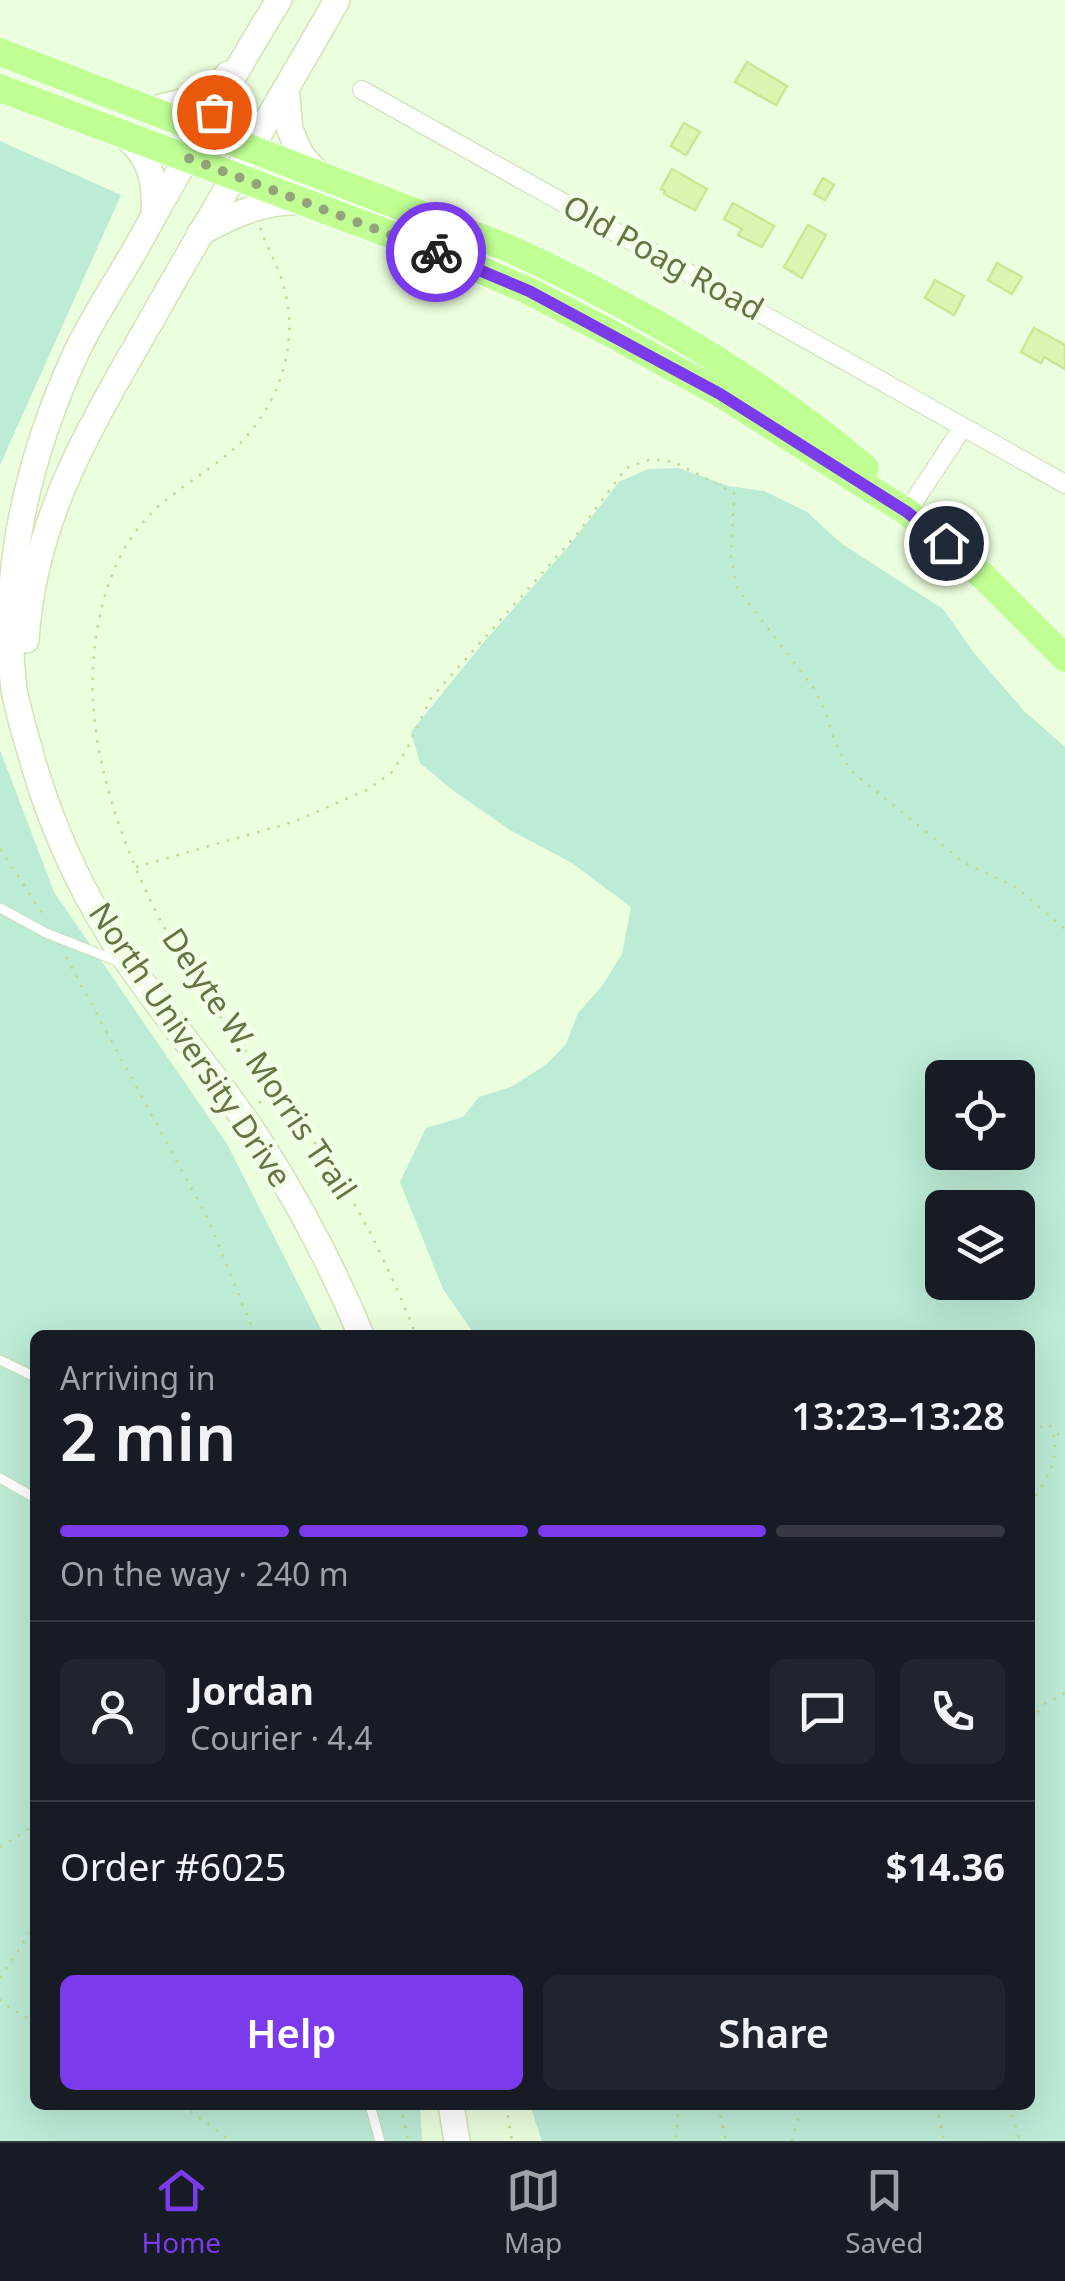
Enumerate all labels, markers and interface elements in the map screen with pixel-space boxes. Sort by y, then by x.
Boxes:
pin [172,70,257,155]
icon: bag [187,85,242,140]
street label: Old Poag Road [556,184,772,330]
courier [386,202,486,302]
icon: bike [409,225,464,280]
pin [904,501,989,586]
icon: home [919,516,974,571]
street label: North University Drive [80,894,303,1195]
street label: Delyte W. Morris Trail [153,919,367,1207]
map controls [925,1060,1035,1300]
button: locate [925,1060,1035,1170]
button: layers [925,1190,1035,1300]
text: Arriving in [60,1356,215,1399]
text: 13:23–13:28 [791,1389,1005,1441]
text: 2 min [60,1392,236,1480]
text: On the way · 240 m [60,1552,349,1595]
button: person [60,1659,165,1764]
button: chat [770,1659,875,1764]
button: phone [900,1659,1005,1764]
text: Jordan [190,1664,314,1716]
text: Courier · 4.4 [190,1716,373,1759]
text: Order #6025 [60,1840,286,1892]
text: $14.36 [886,1840,1005,1892]
button: Help [60,1975,523,2090]
button: Share [543,1975,1005,2090]
tab: Home [141,2163,221,2261]
tab: Map [504,2163,562,2261]
tab: Saved [845,2163,924,2261]

